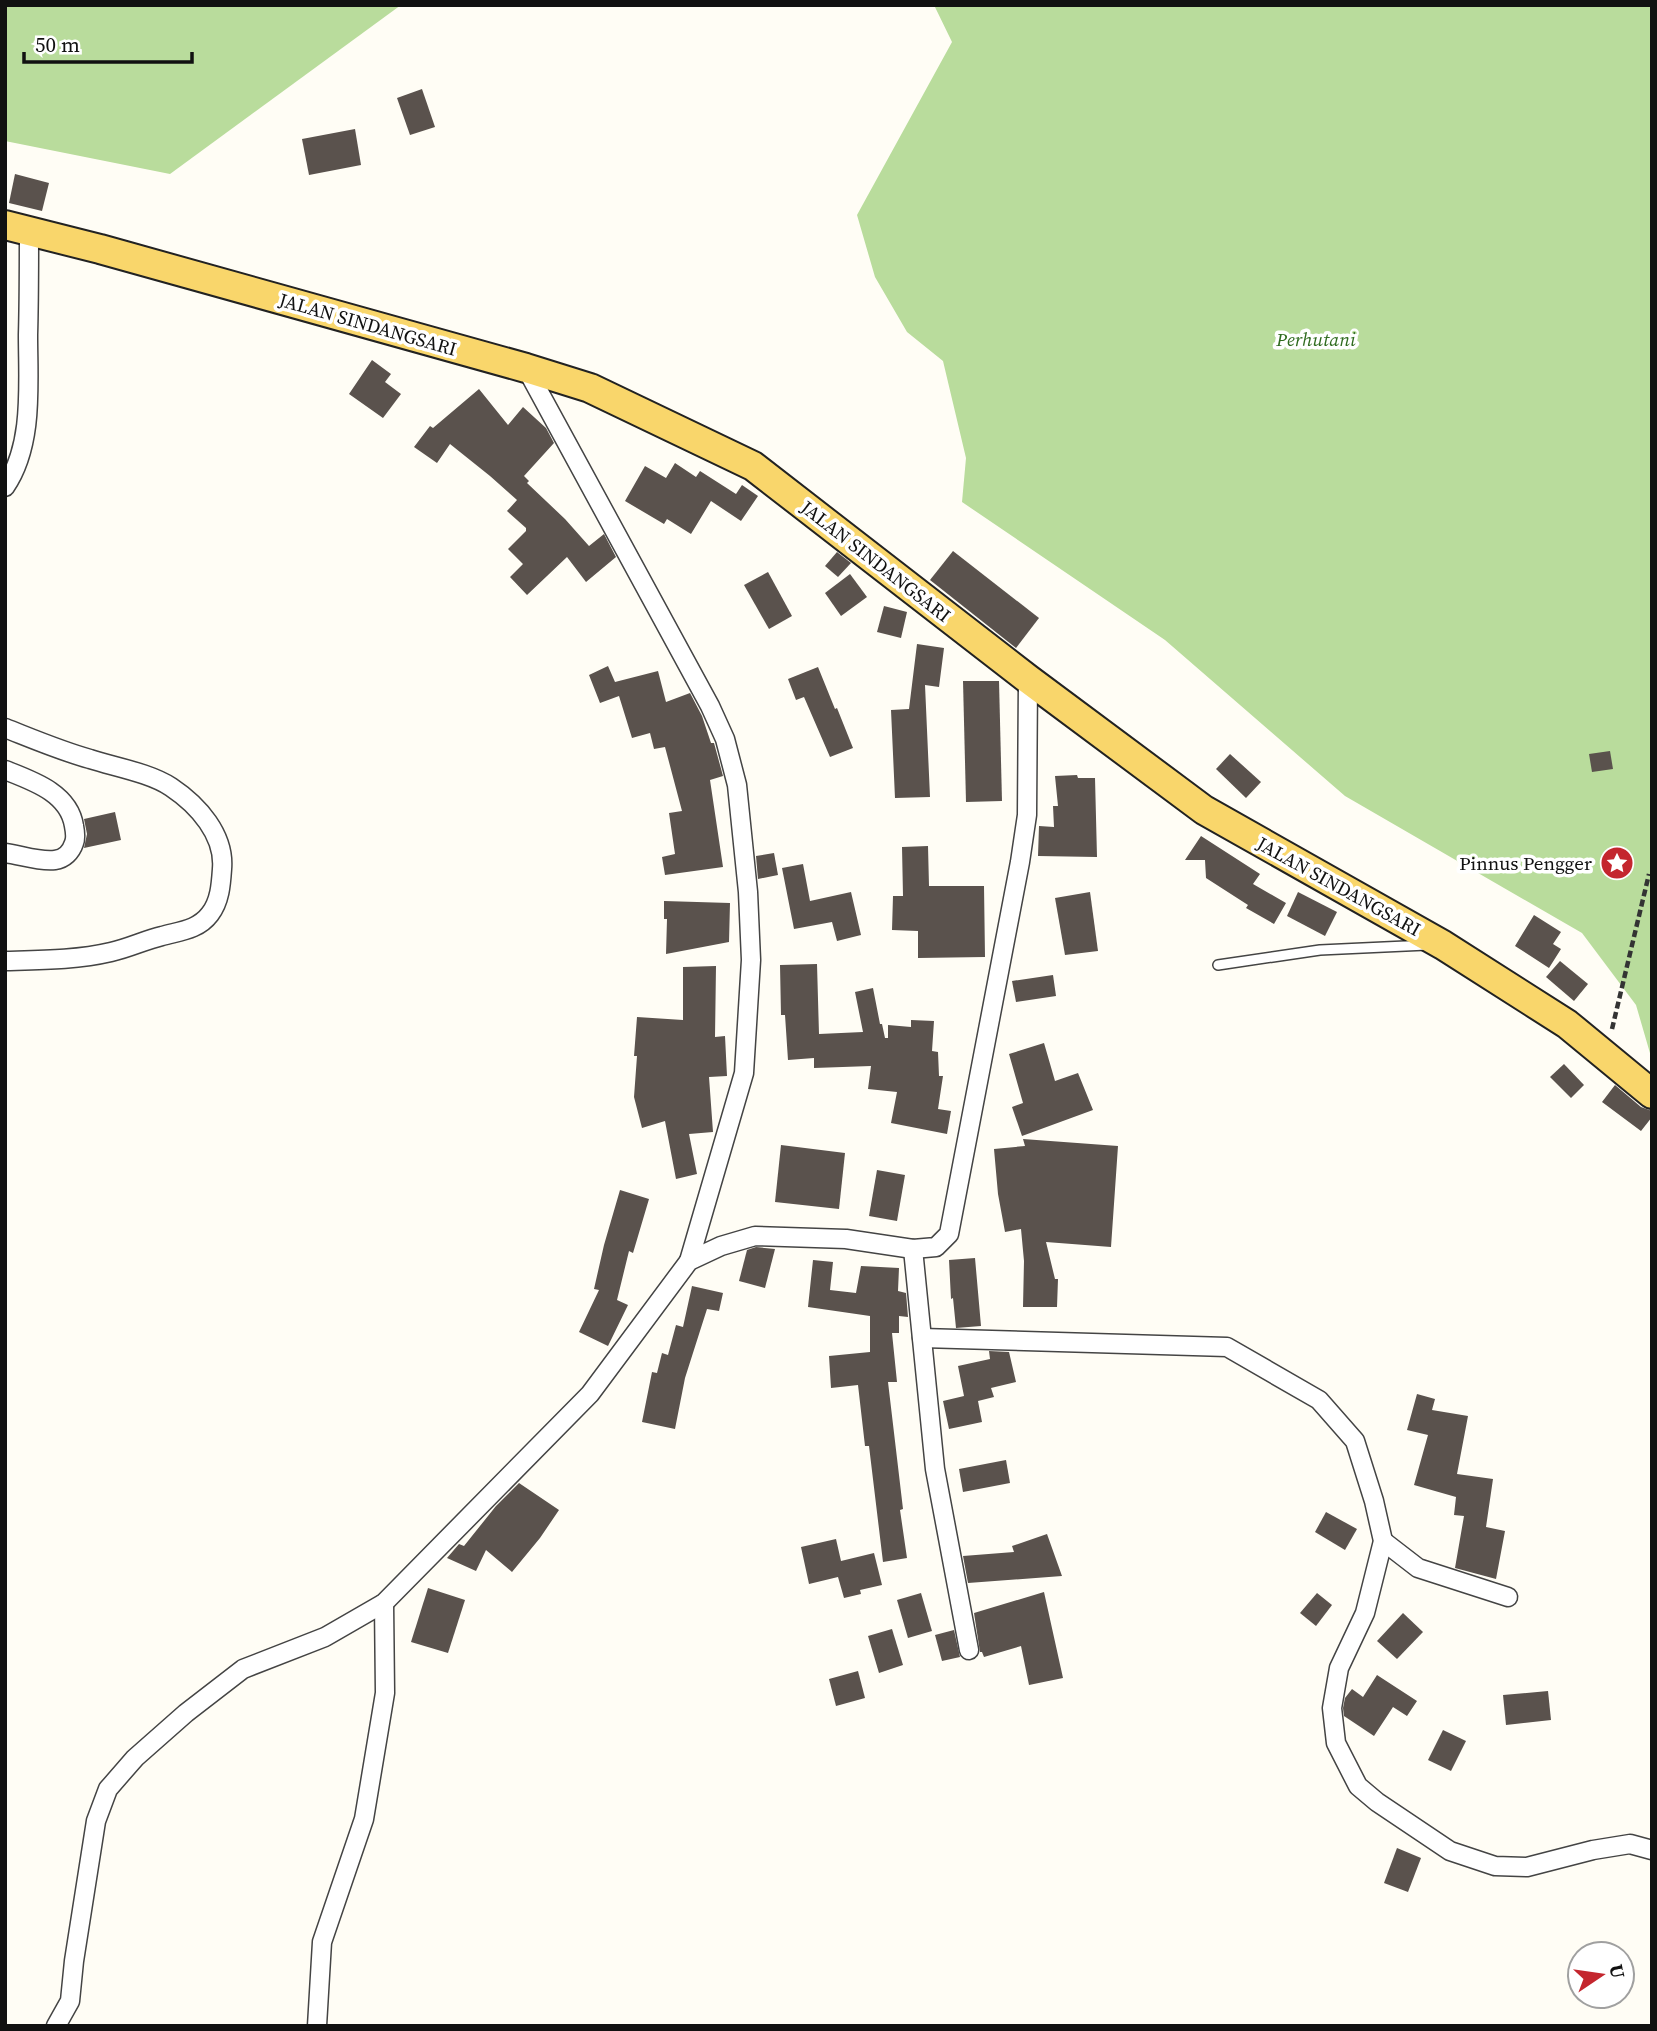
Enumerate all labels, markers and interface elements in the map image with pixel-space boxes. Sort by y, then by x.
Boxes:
scale bar [24,21,192,65]
text: 50 m [35,30,80,59]
street label: JALAN SINDANGSARI [275,286,460,362]
park label: Perhutani [1275,326,1356,352]
street label: JALAN SINDANGSARI [795,494,956,628]
street label: JALAN SINDANGSARI [1251,830,1426,942]
place icon: Pinnus Pengger [1598,844,1636,882]
place label: Pinnus Pengger [1459,850,1592,876]
north arrow [1566,1940,1636,2010]
text: U [1603,1961,1632,1981]

